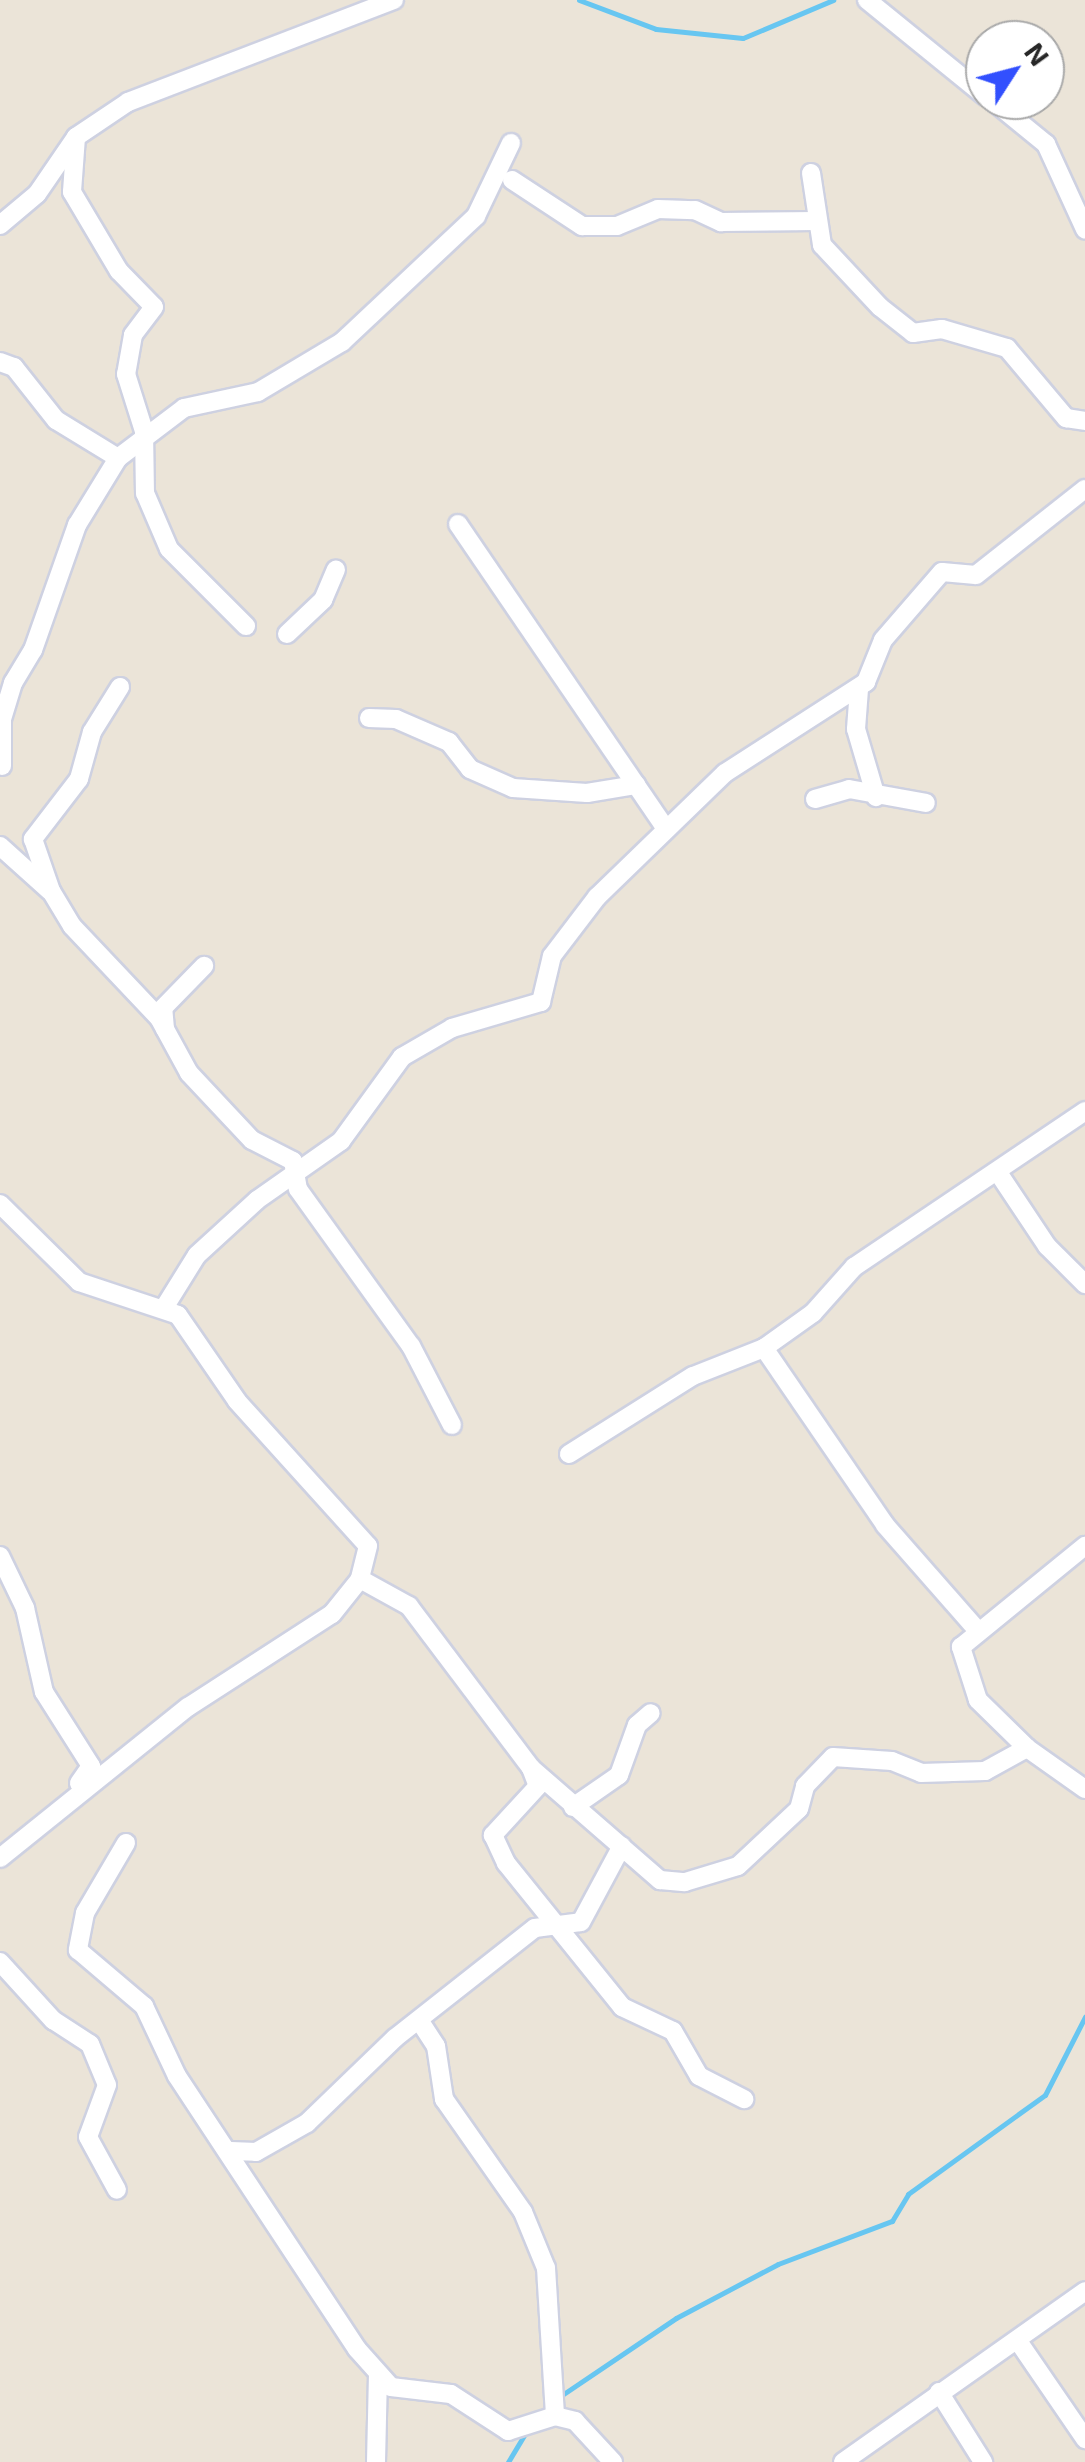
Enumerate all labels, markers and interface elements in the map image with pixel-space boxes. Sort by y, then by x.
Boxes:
north arrow [965,20,1065,120]
text: N [1018,35,1057,72]

